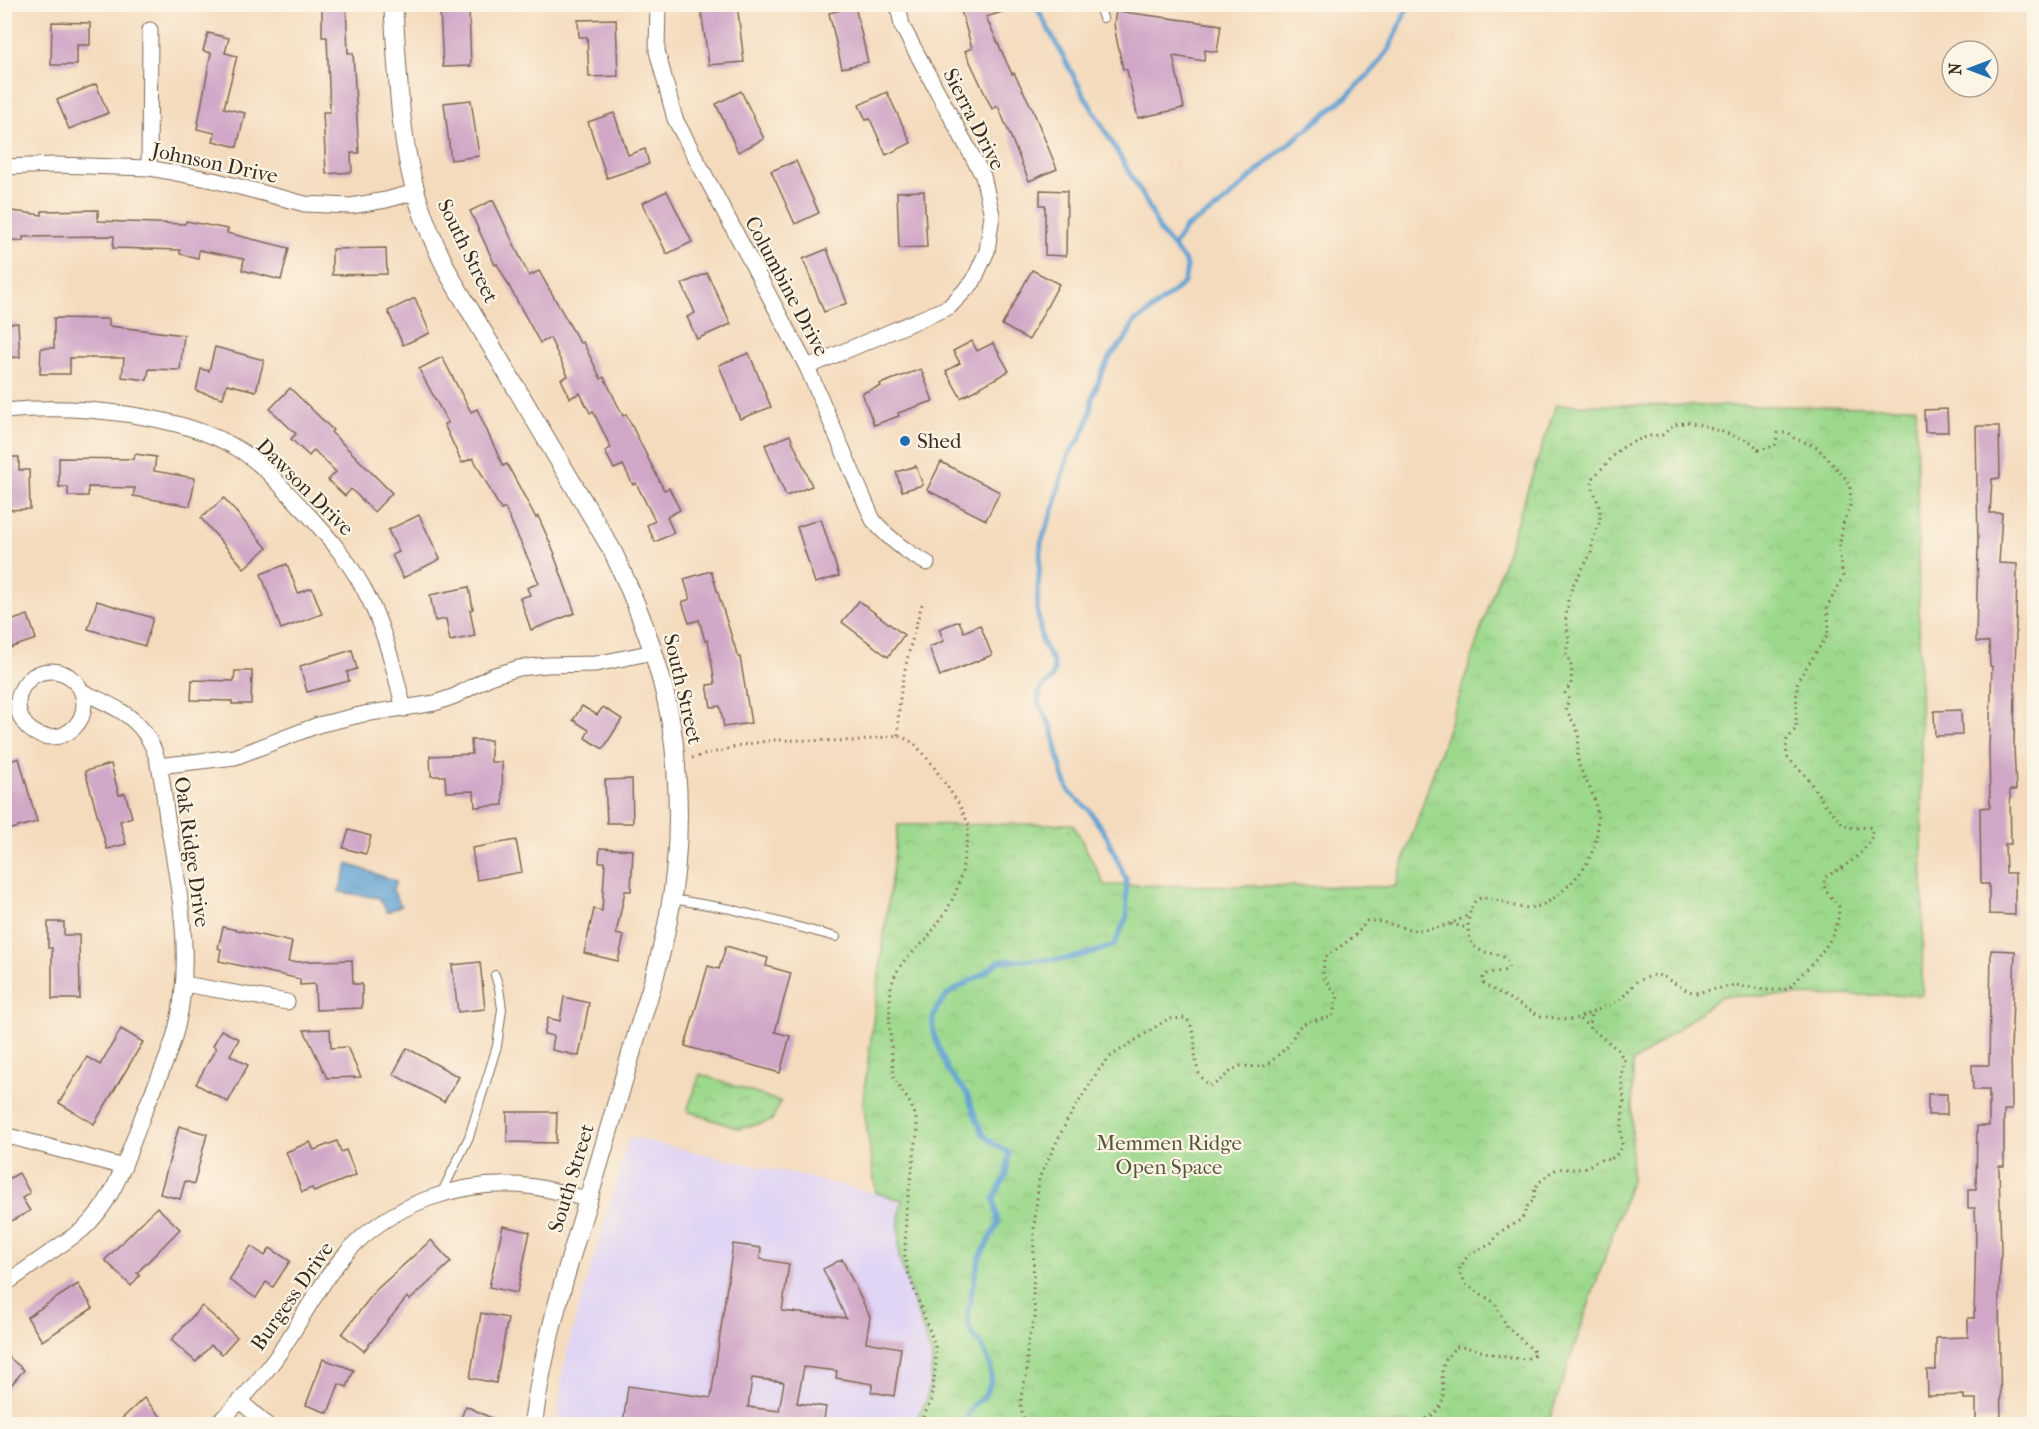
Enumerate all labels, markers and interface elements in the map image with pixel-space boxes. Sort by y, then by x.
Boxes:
north arrow [1940,39,2000,99]
text: N [1946,62,1965,75]
street label: Sierra Drive [938,64,1010,174]
street label: Johnson Drive [148,138,280,188]
street label: South Street [433,195,504,307]
street label: Columbine Drive [740,212,834,360]
place label: Shed [917,429,962,453]
street label: Dawson Drive [252,434,358,540]
marker: Shed [898,434,912,448]
street label: South Street [659,632,707,747]
street label: Oak Ridge Drive [170,775,214,929]
street label: South Street [543,1120,599,1235]
park label: Memmen Ridge Open Space [1096,1131,1242,1179]
street label: Burgess Drive [246,1237,338,1355]

